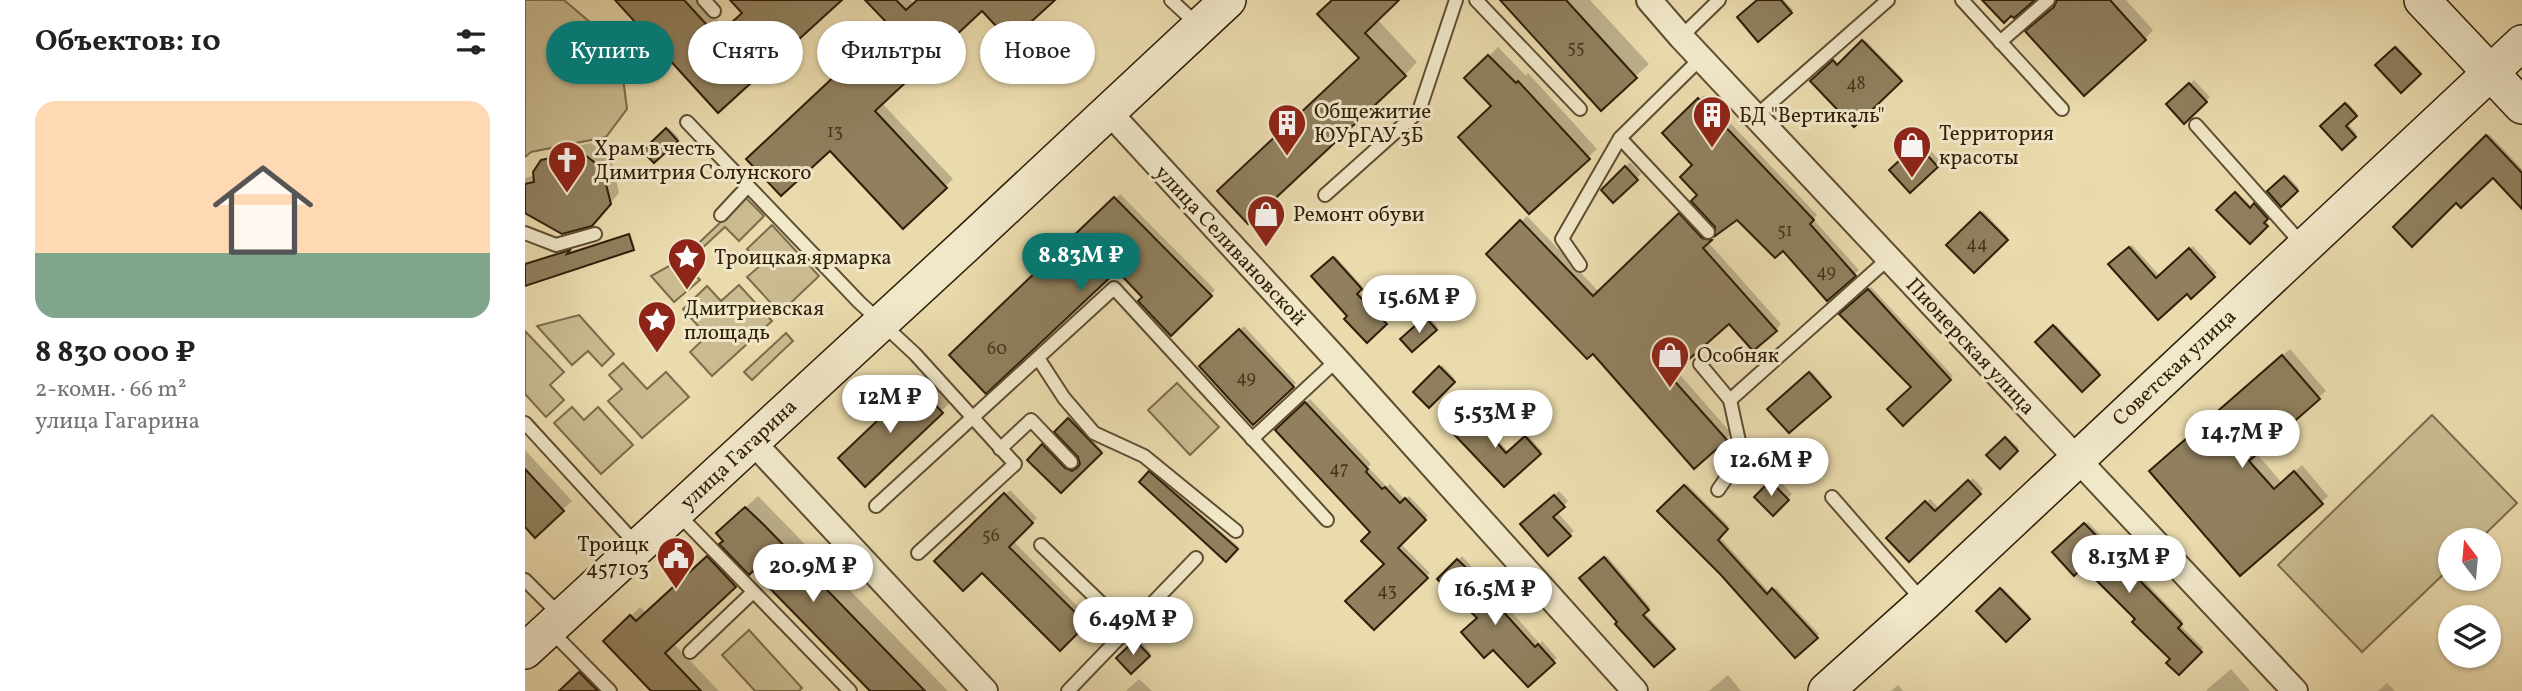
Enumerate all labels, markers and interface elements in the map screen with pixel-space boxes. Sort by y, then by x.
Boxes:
text: Объектов: 10 [35,21,221,63]
chip: Купить [546,21,674,84]
chip: Снять [688,21,803,84]
chip: Фильтры [817,21,966,84]
chip: Новое [980,21,1095,84]
icon: filters [452,23,490,61]
house number: 55 [1567,36,1585,61]
house number: 48 [1846,72,1866,97]
building icon: БД "Вертикаль" [1691,94,1733,149]
place label: Общежитие ЮУрГАУ 3Б [1314,98,1431,151]
building icon: Общежитие ЮУрГАУ 3Б [1266,102,1308,157]
place label: БД "Вертикаль" [1739,102,1885,131]
house number: 13 [827,120,843,145]
place label: Территория красоты [1939,120,2054,173]
shop icon: Территория красоты [1891,124,1933,179]
place label: Храм в честь Димитрия Солунского [594,135,811,188]
church icon: Храм в честь Димитрия Солунского [546,139,588,194]
icon: home [200,147,326,273]
street label: улица Селивановской [1148,159,1312,333]
shop icon: Ремонт обуви [1245,193,1287,248]
place label: Ремонт обуви [1293,201,1425,230]
house number: 51 [1777,219,1793,244]
house number: 44 [1966,232,1988,257]
pin: 8.83M ₽ [1016,233,1146,293]
place icon: Троицкая ярмарка [666,236,708,291]
text: 8.83M ₽ [1038,240,1124,272]
place label: Троицкая ярмарка [714,244,892,273]
house number: 49 [1816,260,1836,285]
street label: Пионерская улица [1898,272,2041,422]
pin: 15.6M ₽ [1354,276,1484,335]
text: 15.6M ₽ [1378,282,1460,314]
place label: Дмитриевская площадь [684,295,824,348]
place icon: Дмитриевская площадь [636,299,678,354]
street label: Советская улица [2107,303,2243,433]
text: 8 830 000 ₽ [35,332,196,374]
shop icon: Особняк [1649,334,1691,389]
house number: 60 [987,337,1007,362]
place label: Особняк [1697,342,1779,371]
house number: 49 [1236,366,1256,391]
text: 2-комн. · 66 m² [35,374,186,406]
pin: 12M ₽ [841,376,939,435]
text: 12M ₽ [858,382,922,414]
pin: 5.53M ₽ [1430,391,1560,450]
street label: улица Гагарина [674,393,804,517]
text: 5.53M ₽ [1454,397,1536,429]
text: улица Гагарина [35,406,200,438]
pin: 14.7M ₽ [2177,410,2307,470]
text: 14.7M ₽ [2201,417,2283,449]
pin: 12.6M ₽ [1706,438,1836,498]
text: 12.6M ₽ [1730,445,1812,477]
house number: 47 [1329,457,1349,482]
house number: 56 [982,524,1000,549]
north arrow [2438,528,2501,592]
map controls [2438,528,2501,668]
place label: Троицк 457103 [577,531,649,584]
public building icon: Троицк 457103 [655,535,697,590]
pin: 8.13M ₽ [2064,536,2194,595]
text: 8.13M ₽ [2088,542,2170,574]
pin: 20.9M ₽ [748,544,878,604]
text: 20.9M ₽ [769,551,857,583]
pin: 16.5M ₽ [1430,568,1560,627]
text: 16.5M ₽ [1454,574,1536,606]
house number: 43 [1377,579,1397,604]
pin: 6.49M ₽ [1068,598,1198,657]
text: 6.49M ₽ [1089,604,1177,636]
button: layers [2438,605,2501,668]

